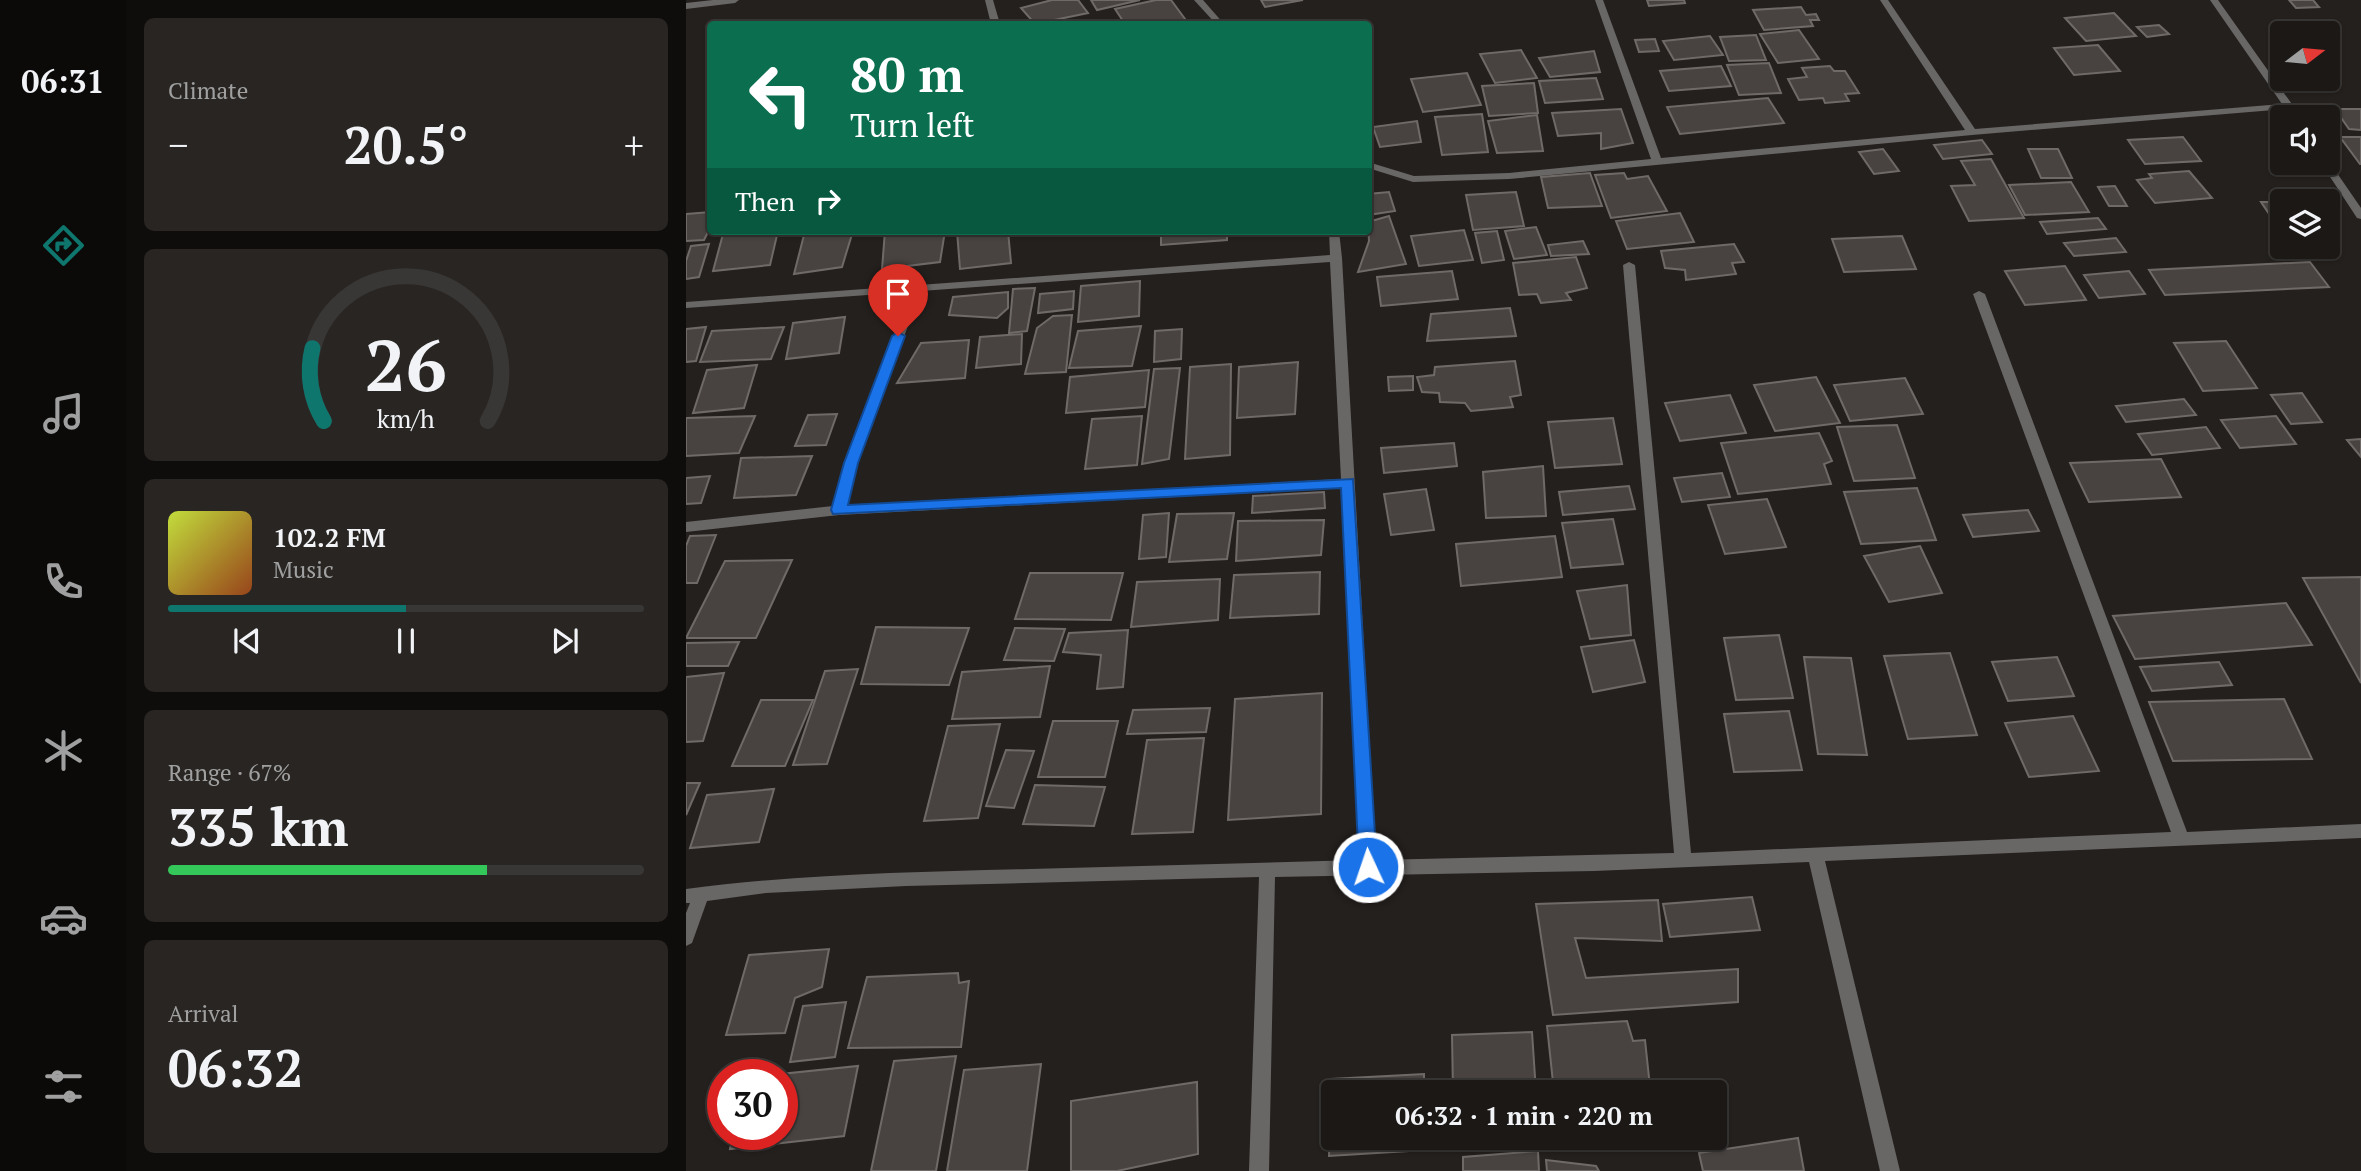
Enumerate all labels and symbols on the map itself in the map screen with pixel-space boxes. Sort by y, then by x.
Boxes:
north arrow [2270,21,2340,91]
pin [868,264,928,336]
position arrow [1331,830,1405,904]
speed limit sign: 30 [707,1059,798,1150]

